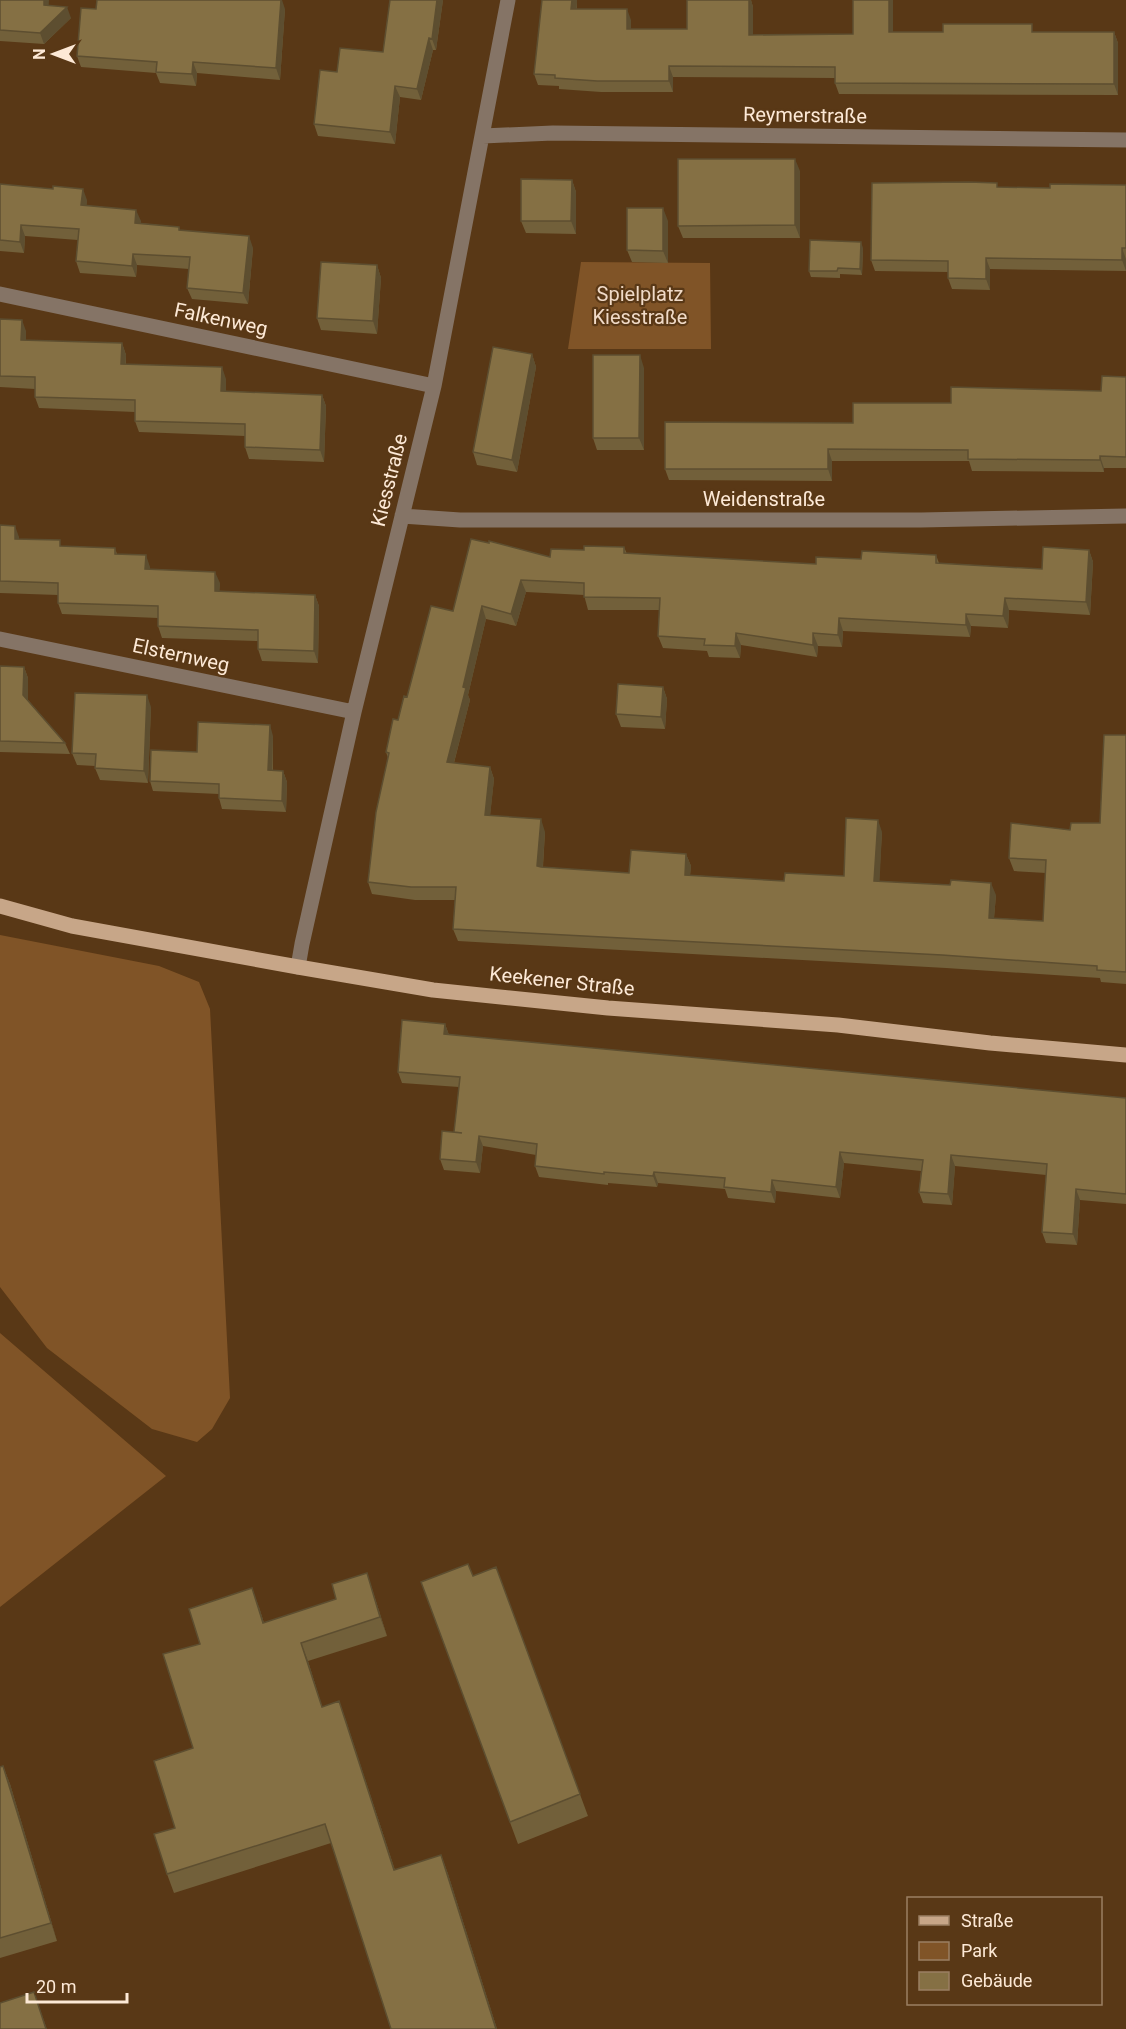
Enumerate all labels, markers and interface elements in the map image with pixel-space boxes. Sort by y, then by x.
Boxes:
north arrow [24,24,84,84]
text: N [30,48,49,60]
street label: Reymerstraße [743,102,867,128]
park label: Spielplatz Kiesstraße [593,282,687,329]
street label: Falkenweg [172,297,270,341]
street label: Kiesstraße [366,431,412,529]
street label: Weidenstraße [703,487,825,511]
street label: Elsternweg [130,633,232,677]
street label: Keekener Straße [488,961,636,1001]
legend [907,1897,1102,2005]
text: Straße [961,1910,1013,1931]
text: Park [961,1940,998,1961]
scale bar [27,1966,128,2004]
text: Gebäude [961,1970,1032,1991]
text: 20 m [36,1976,76,1997]

